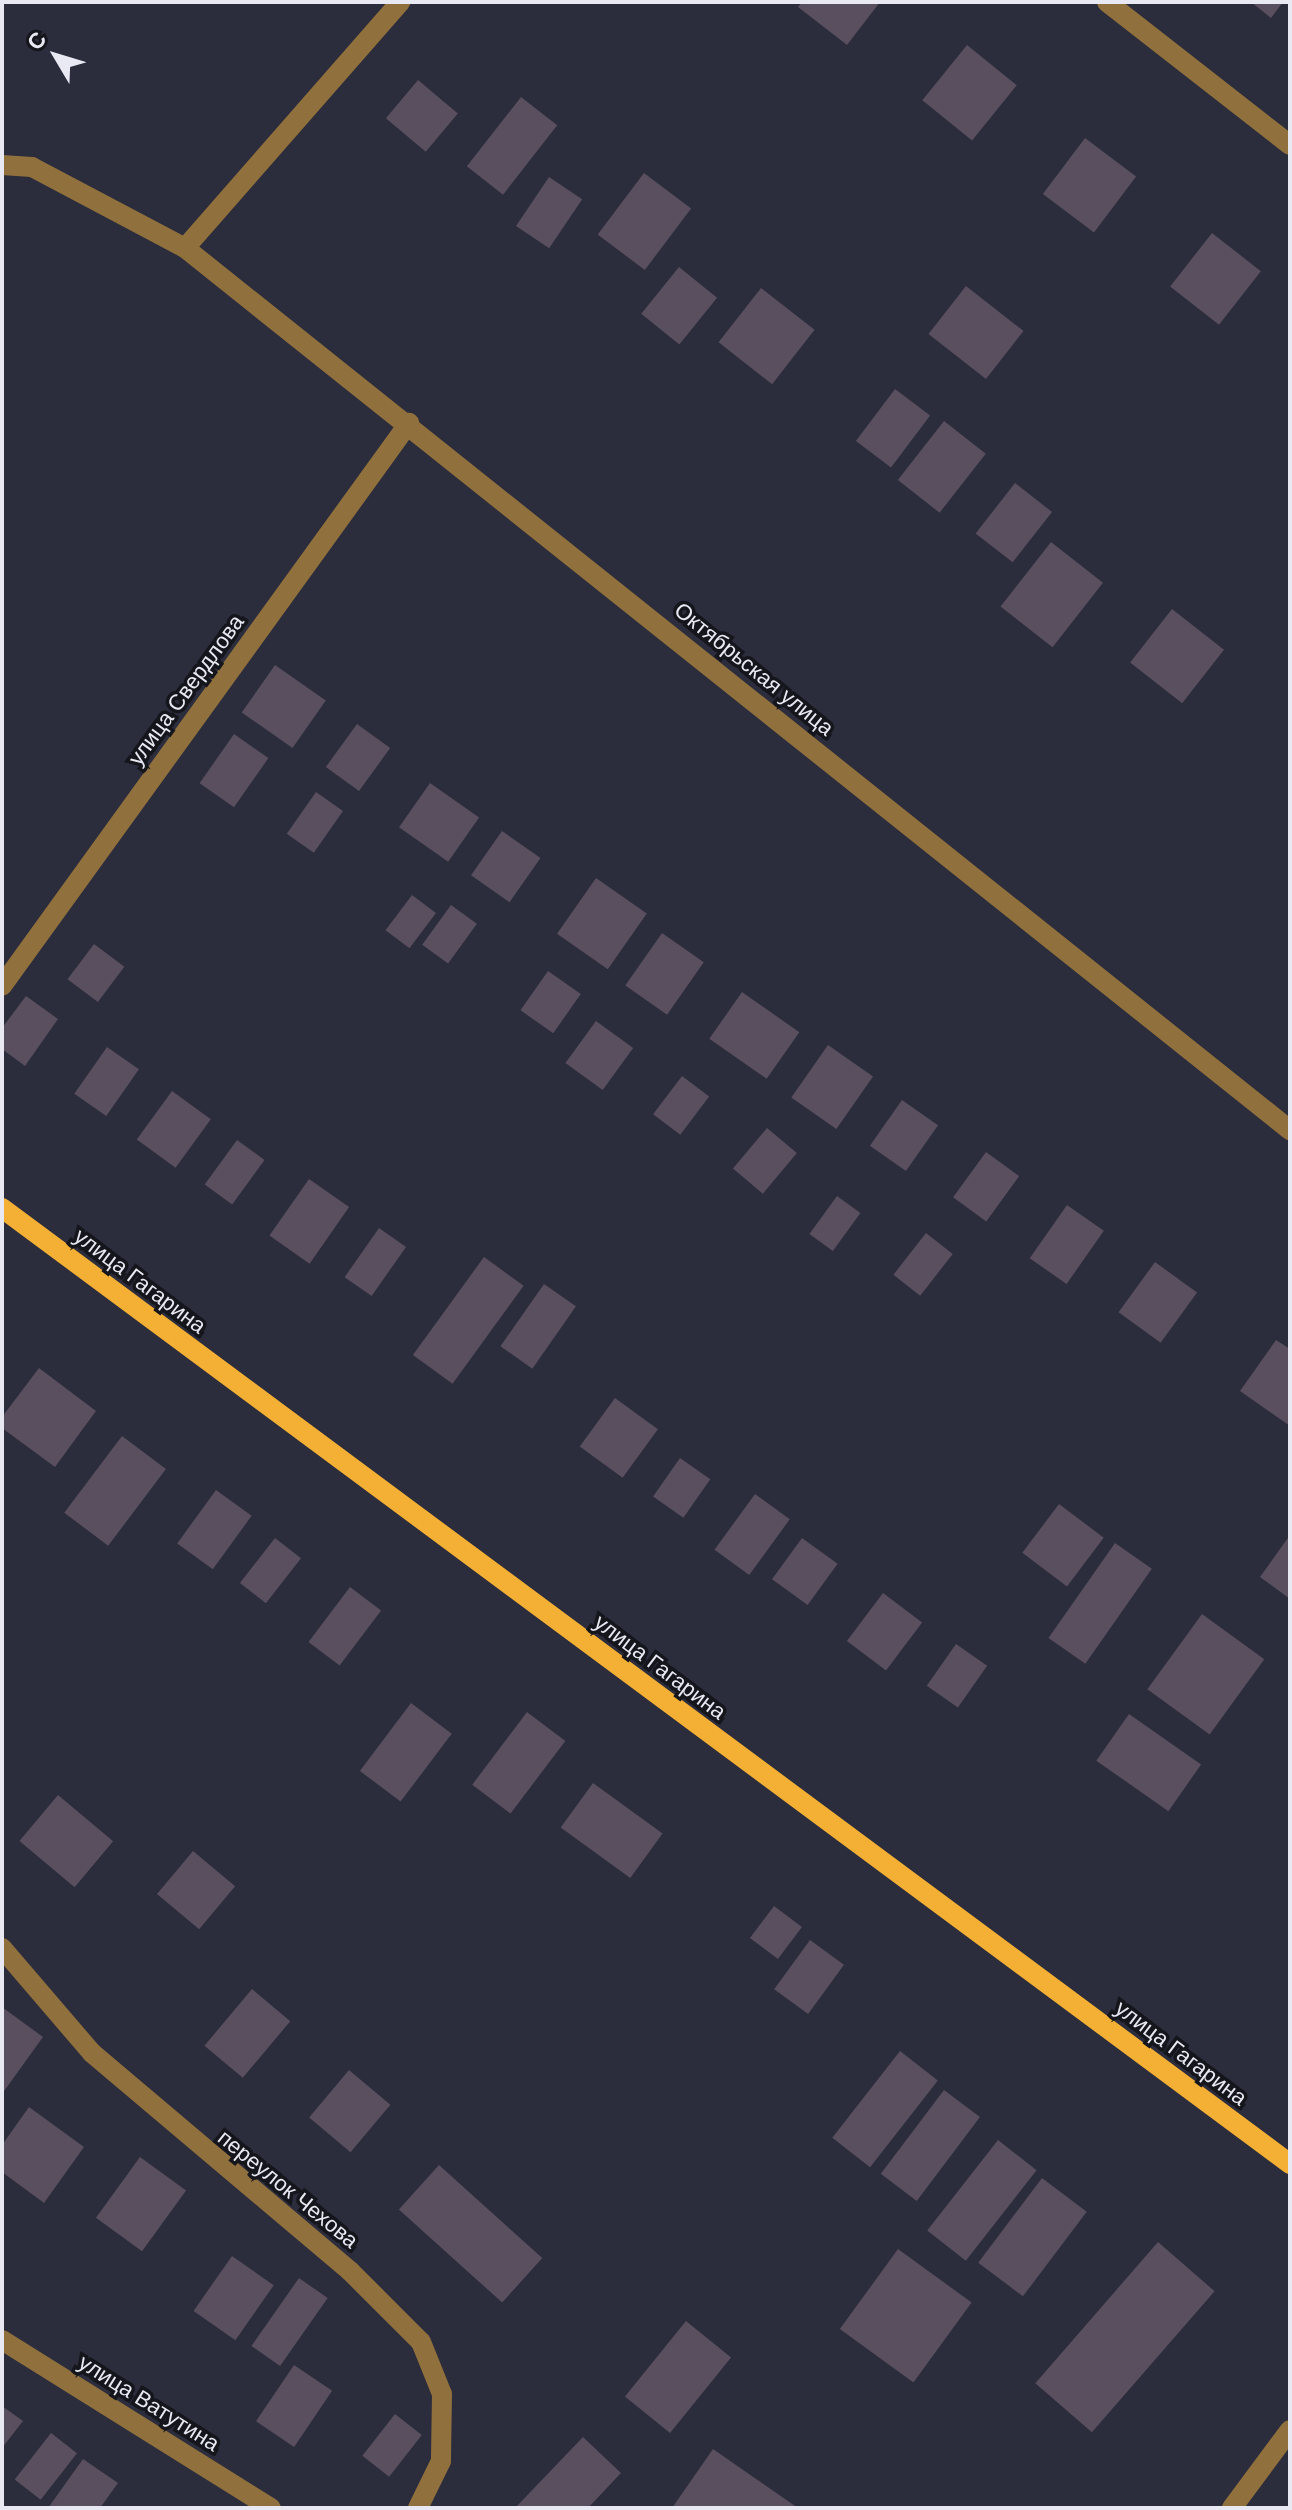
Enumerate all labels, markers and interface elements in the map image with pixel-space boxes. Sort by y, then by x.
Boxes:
north arrow [16,16,96,96]
text: С [22,27,51,55]
street label: Октябрьская улица [669,597,839,741]
street label: улица Свердлова [123,610,249,770]
street label: улица Гагарина [69,1223,211,1339]
street label: улица Гагарина [589,1609,731,1725]
street label: улица Гагарина [1110,1995,1252,2111]
street label: переулок Чехова [212,2124,364,2254]
street label: улица Ватутина [74,2349,224,2457]

